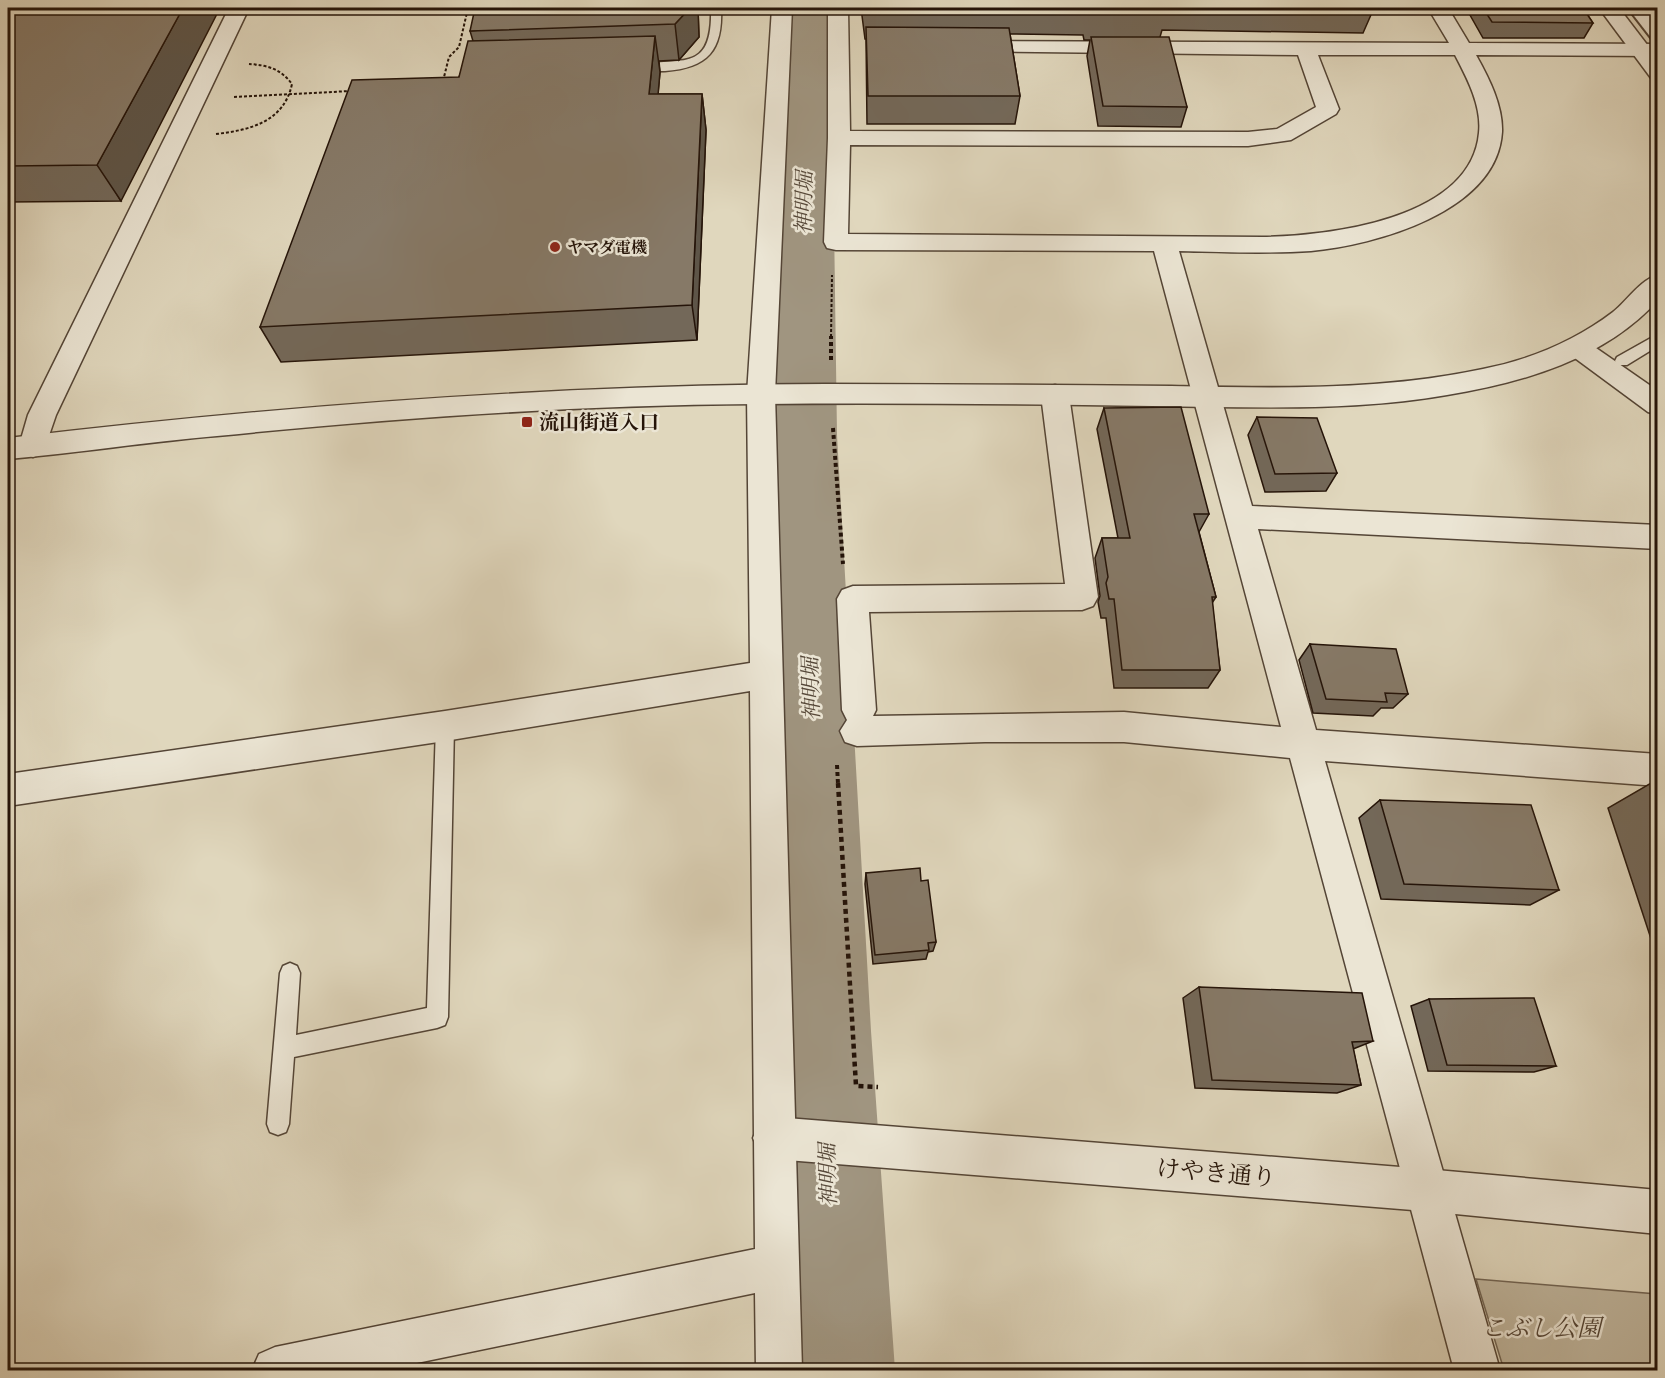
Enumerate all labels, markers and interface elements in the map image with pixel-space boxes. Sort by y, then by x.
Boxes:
water label: 神明堀 [790,168,819,235]
place label: ヤマダ電機 [567,238,647,258]
marker: ヤマダ電機 [548,240,562,254]
place label: 流山街道入口 [539,410,659,435]
marker: 流山街道入口 [520,415,534,429]
water label: 神明堀 [797,654,826,721]
water label: 神明堀 [814,1140,843,1207]
street label: けやき通り [1155,1153,1277,1194]
park label: こぶし公園 [1481,1313,1605,1344]

